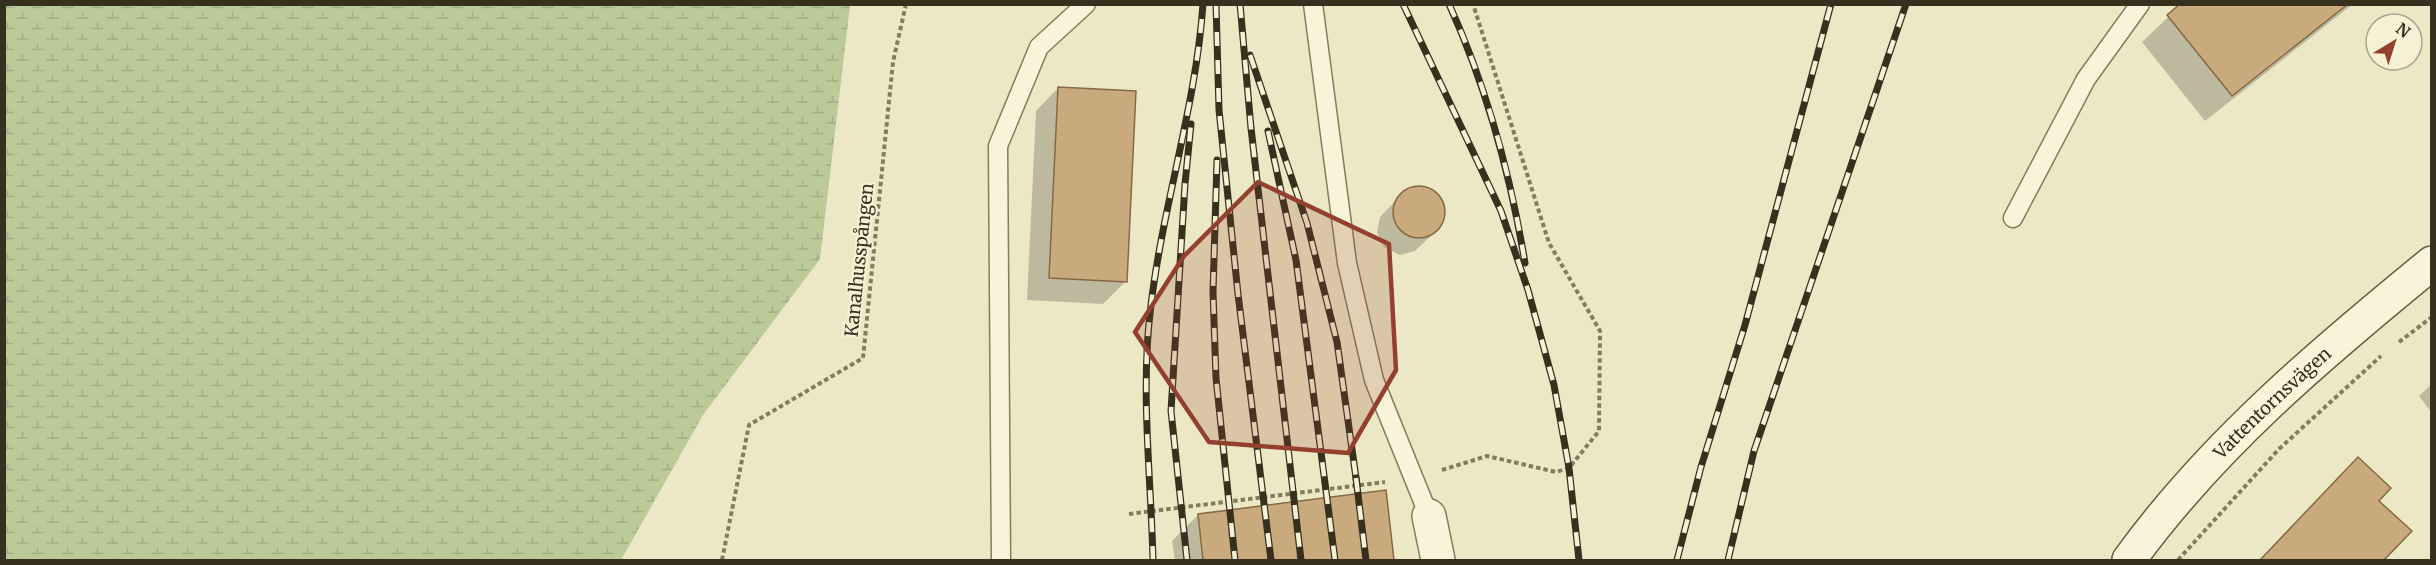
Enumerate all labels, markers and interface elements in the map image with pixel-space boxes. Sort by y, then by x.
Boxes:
north arrow [2364,12,2424,72]
text: N [2392,18,2415,42]
street label: Kanalhusspången [839,182,879,338]
street label: Vattentornsvägen [2208,342,2335,464]

